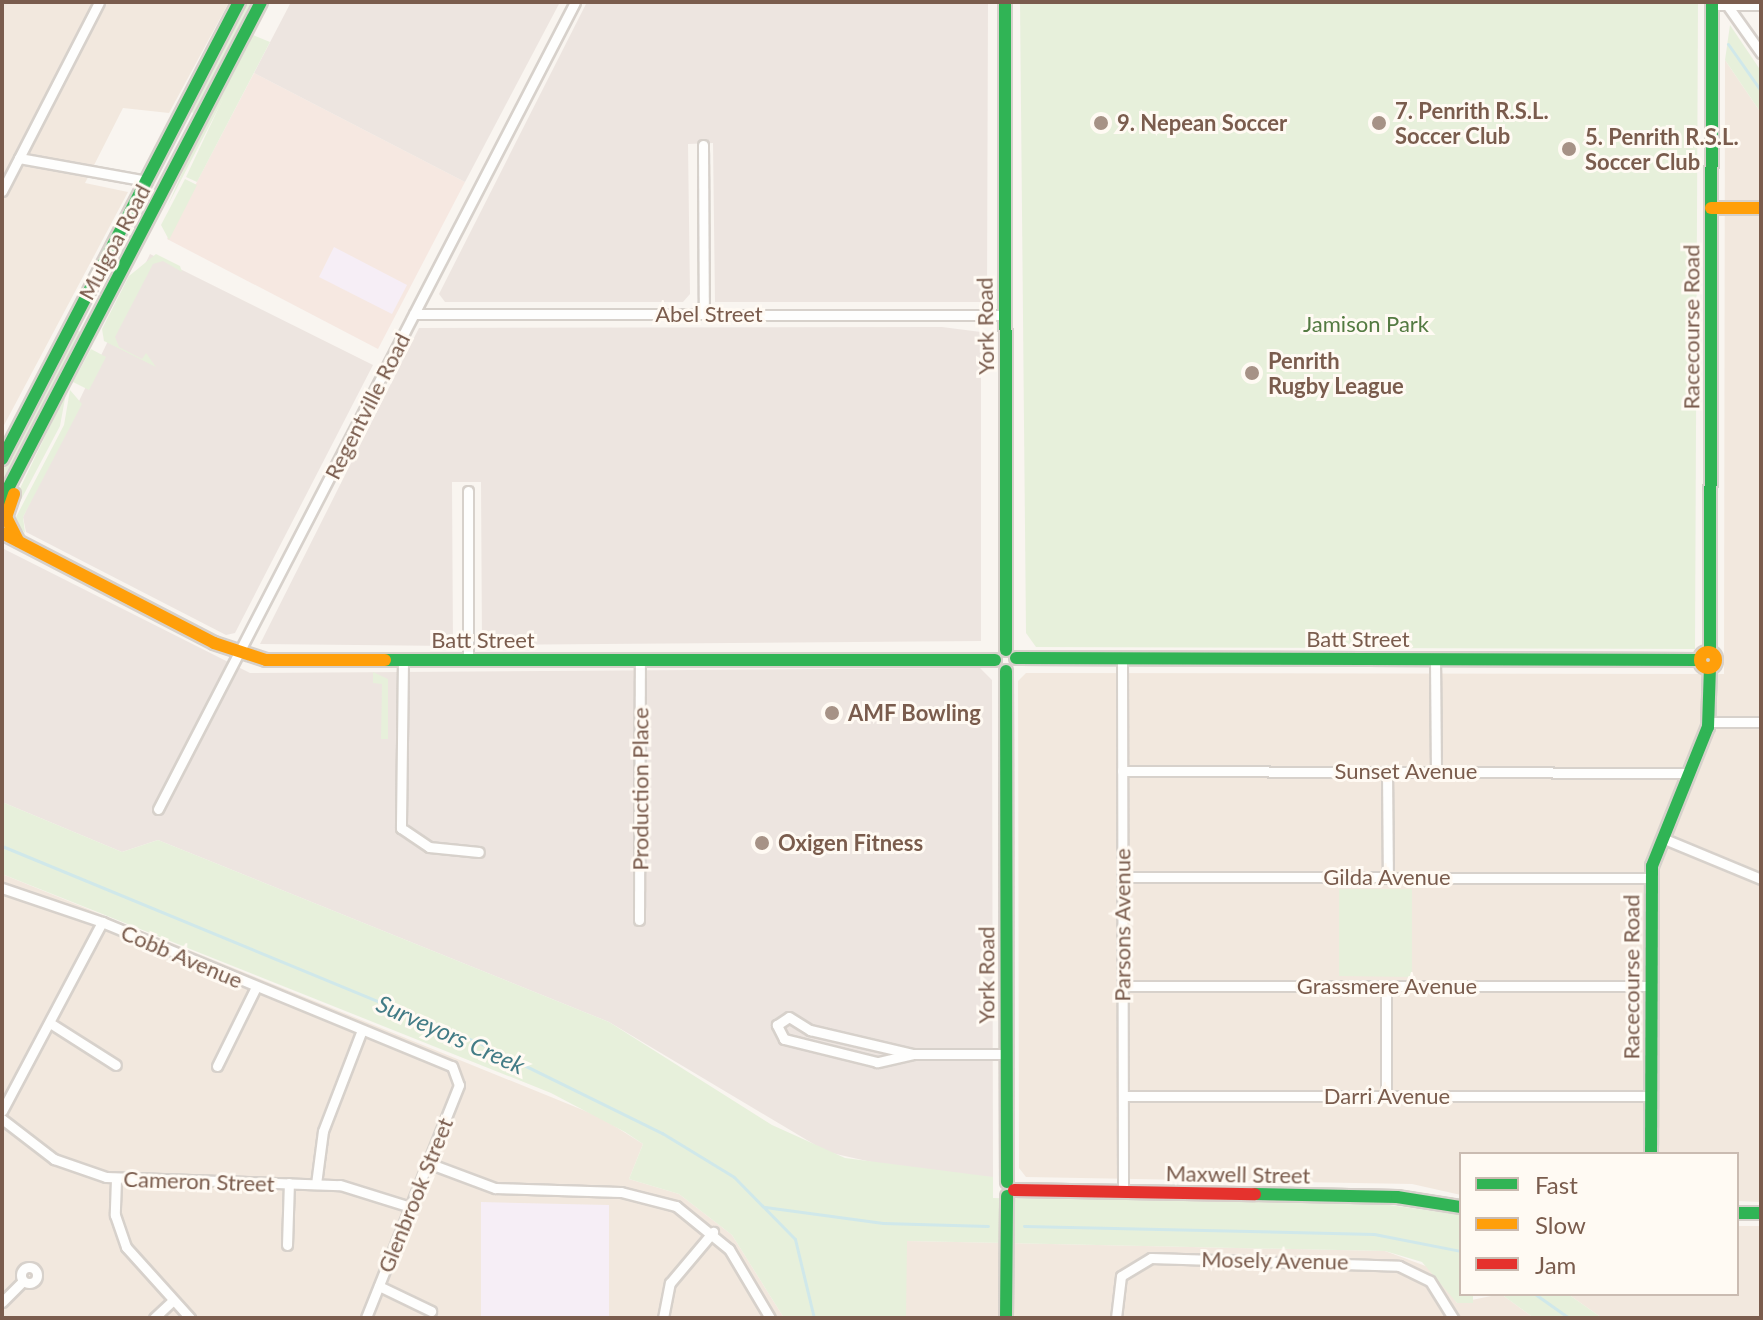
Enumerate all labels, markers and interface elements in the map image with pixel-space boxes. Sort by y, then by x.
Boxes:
place label: 7. Penrith R.S.L. Soccer Club [1395,97,1549,148]
place label: 9. Nepean Soccer [1117,110,1287,136]
marker: 9. Nepean Soccer [1092,114,1110,132]
marker: 7. Penrith R.S.L. Soccer Club [1370,114,1388,132]
place label: 5. Penrith R.S.L. Soccer Club [1585,123,1739,174]
marker: 5. Penrith R.S.L. Soccer Club [1560,140,1578,158]
street label: Mulgoa Road [73,180,155,304]
street label: Racecourse Road [1678,244,1704,410]
street label: York Road [971,277,999,375]
street label: Abel Street [655,301,763,327]
park label: Jamison Park [1303,311,1429,337]
street label: Regentville Road [319,328,415,484]
place label: Penrith Rugby League [1268,347,1404,398]
marker: Penrith Rugby League [1243,364,1261,382]
street label: Batt Street [1306,626,1410,652]
street label: Batt Street [431,627,535,653]
place label: AMF Bowling [848,700,981,726]
marker: AMF Bowling [823,704,841,722]
street label: Production Place [627,707,653,871]
street label: Sunset Avenue [1334,758,1478,784]
place label: Oxigen Fitness [778,830,923,856]
marker: Oxigen Fitness [753,834,771,852]
street label: Parsons Avenue [1109,848,1135,1002]
street label: Gilda Avenue [1323,864,1451,890]
street label: Racecourse Road [1618,894,1644,1060]
street label: Cobb Avenue [117,918,247,994]
street label: York Road [973,926,999,1024]
street label: Grassmere Avenue [1296,973,1478,999]
water label: Surveyors Creek [372,988,530,1080]
street label: Darri Avenue [1323,1083,1451,1109]
street label: Glenbrook Street [372,1114,458,1276]
legend [1459,1152,1739,1296]
street label: Maxwell Street [1165,1160,1311,1188]
street label: Cameron Street [123,1165,275,1197]
text: Fast [1535,1170,1578,1199]
text: Slow [1535,1210,1586,1239]
street label: Mosely Avenue [1200,1246,1350,1274]
text: Jam [1535,1250,1576,1279]

